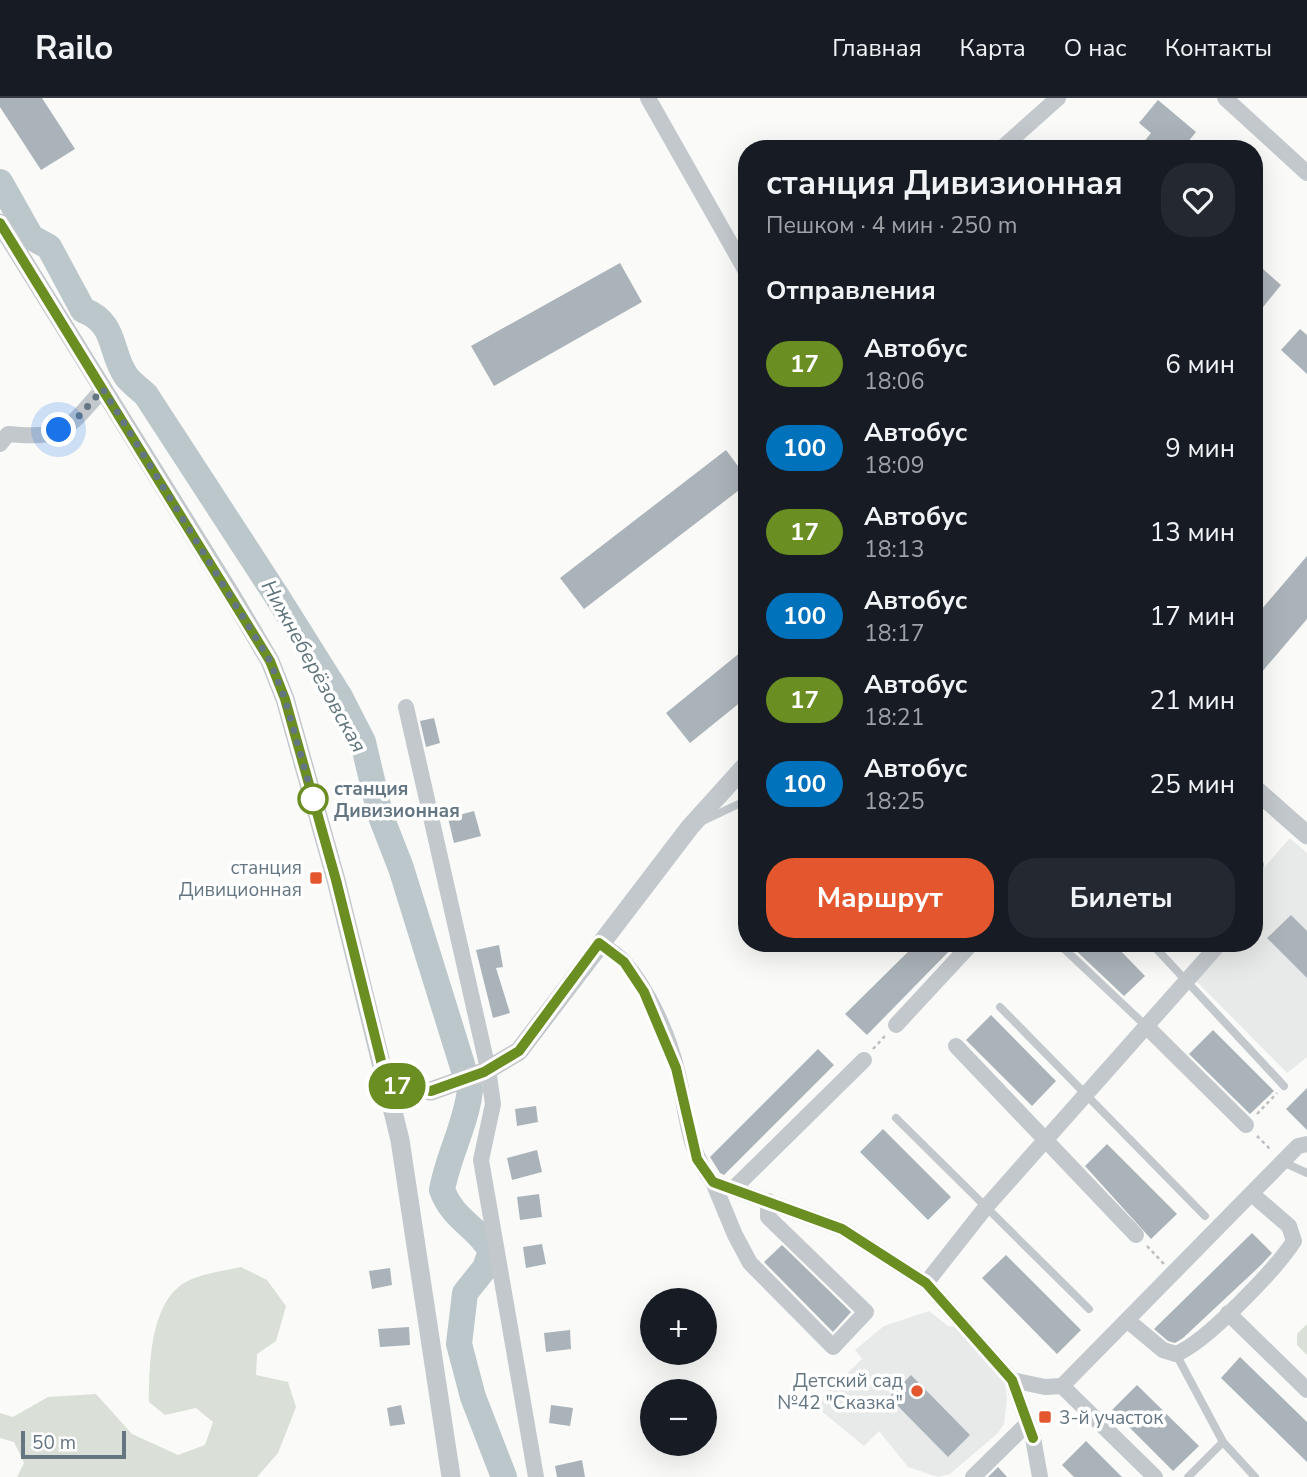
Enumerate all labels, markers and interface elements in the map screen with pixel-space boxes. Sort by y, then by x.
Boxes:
text: Railo [35,26,113,71]
text: Главная [832,32,922,64]
text: Карта [960,32,1026,64]
text: О нас [1064,32,1127,64]
text: Контакты [1165,32,1272,64]
text: станция Дивизионная [766,161,1123,206]
button: heart [1161,163,1235,237]
text: Пешком · 4 мин · 250 m [766,210,1017,241]
text: Отправления [766,273,936,308]
text: Автобус [864,331,967,366]
text: 6 мин [1165,347,1235,382]
text: 17 [790,348,819,380]
text: 18:06 [864,366,924,397]
your location [41,412,76,447]
text: Автобус [864,415,967,450]
text: 9 мин [1165,431,1235,466]
text: 100 [783,432,826,464]
text: 18:09 [864,450,924,481]
text: Автобус [864,499,967,534]
text: 13 мин [1150,515,1235,550]
text: 17 [790,516,819,548]
text: 18:13 [864,534,924,565]
water label: Нижнеберёзовская [255,575,373,757]
text: Автобус [864,583,967,618]
text: 17 мин [1150,599,1235,634]
text: 100 [783,600,826,632]
text: 18:17 [864,618,924,649]
text: Автобус [864,667,967,702]
text: 21 мин [1150,683,1235,718]
text: 17 [790,684,819,716]
text: 18:21 [864,702,924,733]
text: Автобус [864,751,967,786]
text: 25 мин [1150,767,1235,802]
text: 100 [783,768,826,800]
place label: станция Дивизионная [334,776,460,824]
marker: станция Дивизионная [298,784,328,814]
text: 18:25 [864,786,924,817]
place label: станция Дивиционная [179,855,302,903]
button: Маршрут [766,858,994,938]
button: Билеты [1008,858,1235,938]
marker: станция Дивиционная [308,870,324,886]
line badge: 17 [366,1063,428,1109]
text: 17 [383,1070,411,1102]
map controls [640,1288,717,1456]
button: + [640,1288,717,1365]
place label: Детский сад №42 "Сказка" [777,1368,903,1416]
button: − [640,1379,717,1456]
marker: Детский сад №42 "Сказка" [909,1383,925,1399]
place label: 3-й участок [1059,1405,1163,1431]
marker: 3-й участок [1037,1409,1053,1425]
scale bar [21,1428,126,1460]
text: 50 m [32,1430,76,1456]

